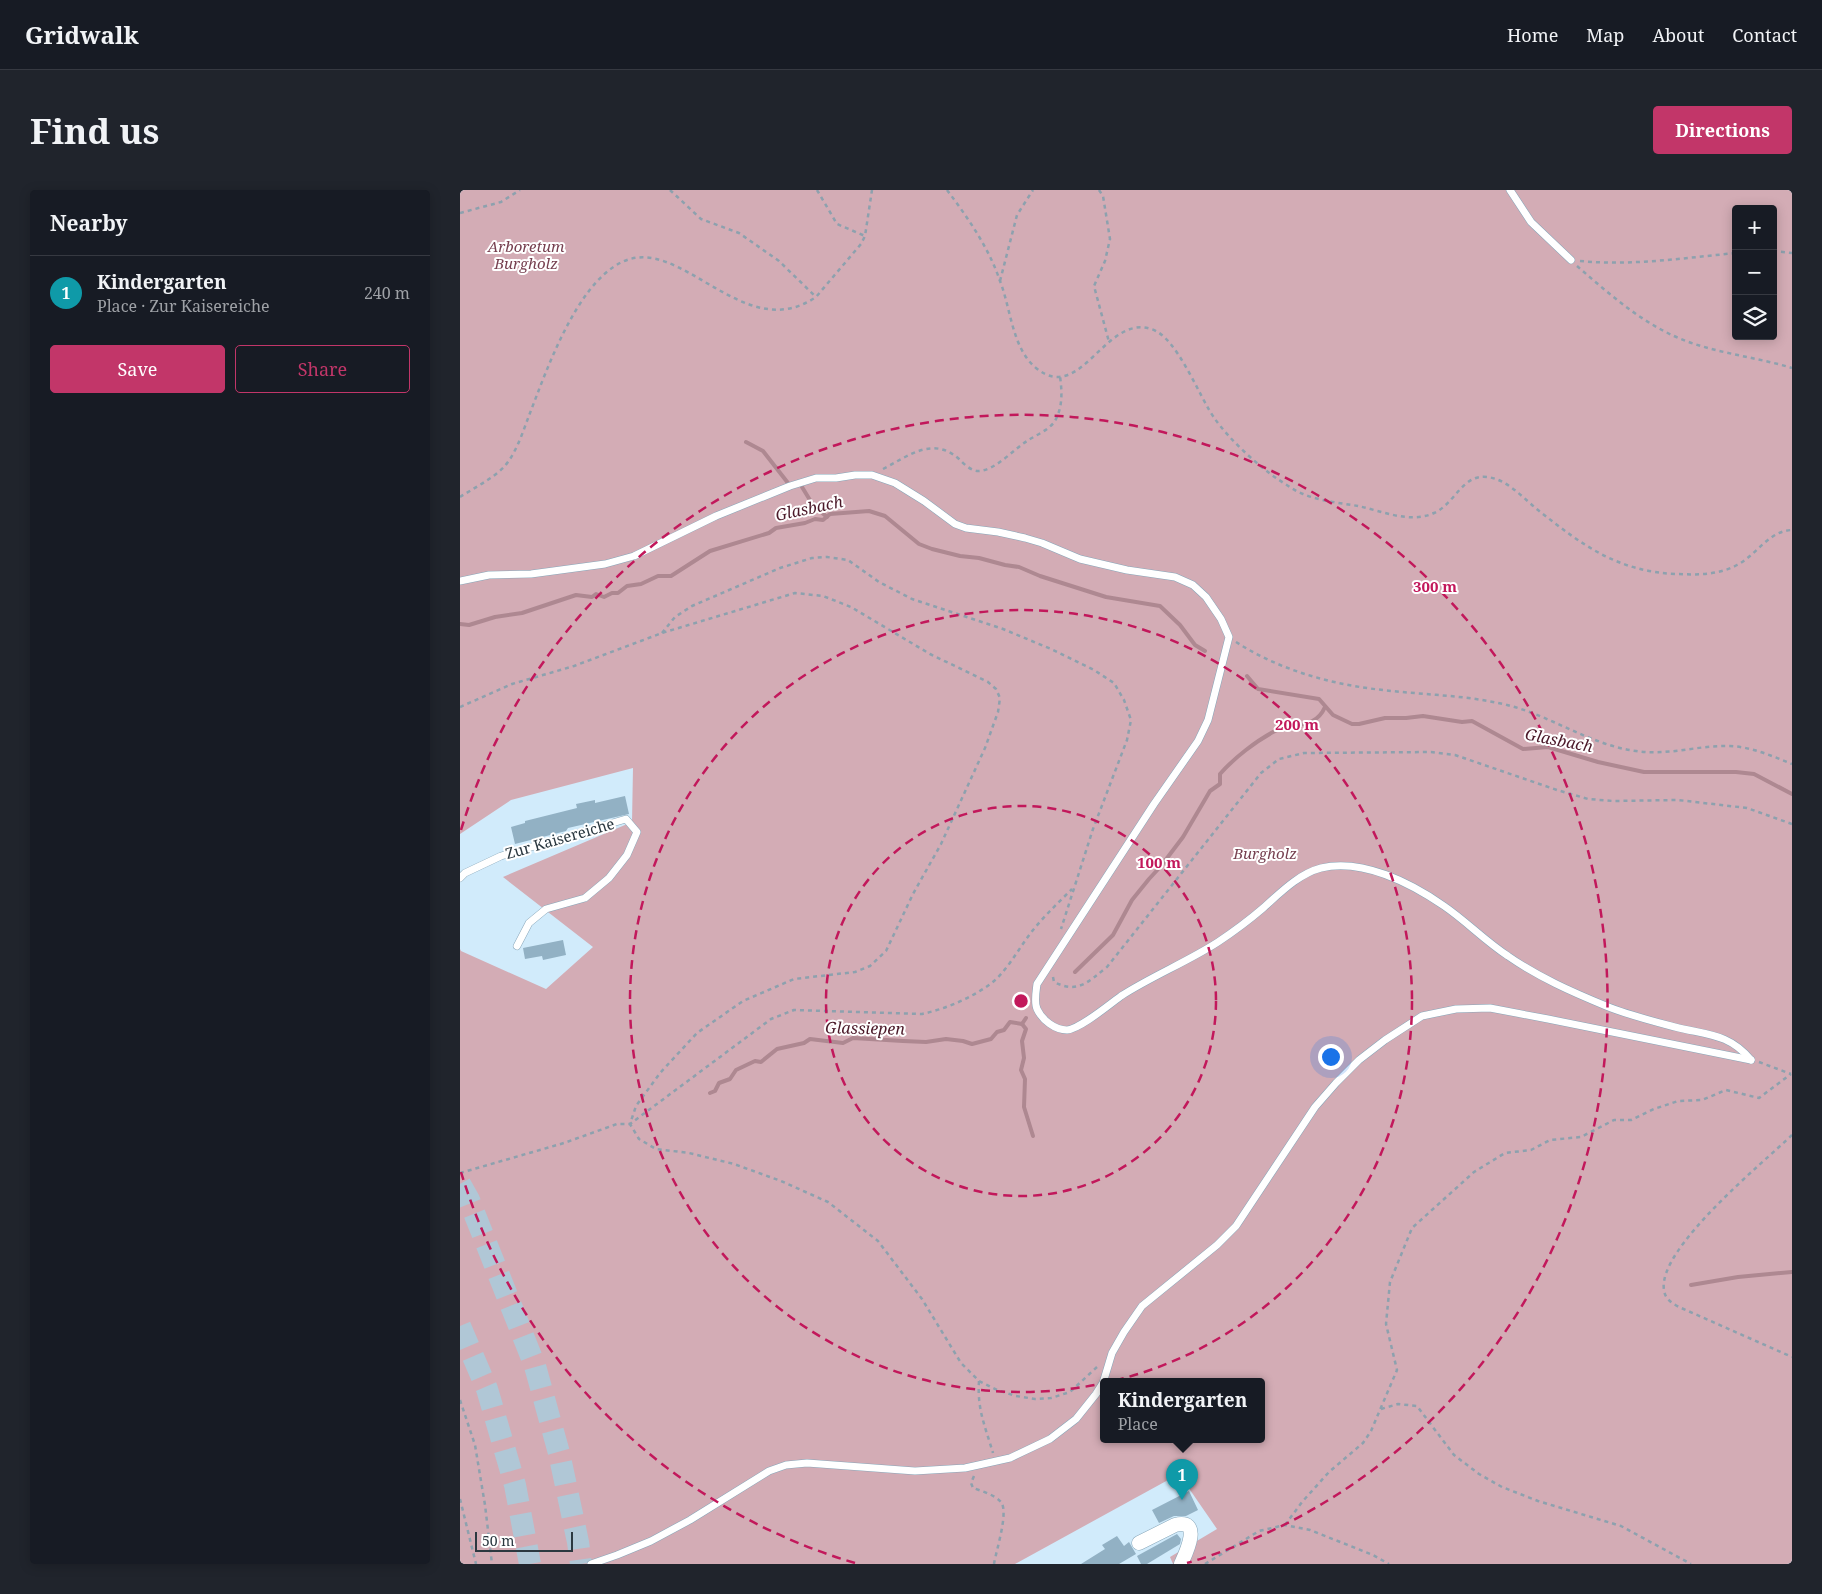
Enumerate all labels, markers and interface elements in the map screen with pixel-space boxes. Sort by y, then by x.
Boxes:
text: Gridwalk [25,18,139,51]
text: Home [1507,23,1558,47]
text: Map [1586,23,1624,47]
text: About [1652,23,1704,47]
text: Contact [1732,23,1797,47]
button: Directions [1653,106,1792,154]
text: Find us [30,107,159,154]
map controls [1732,205,1777,340]
button: + [1732,205,1777,250]
text: Nearby [50,209,128,237]
park label: Arboretum Burgholz [487,236,565,273]
button: − [1732,250,1777,295]
text: Kindergarten [97,269,227,295]
text: 1 [61,282,71,304]
text: 240 m [364,282,410,304]
text: Place · Zur Kaisereiche [97,295,270,317]
button: layers [1732,295,1777,340]
button: Save [50,345,225,393]
button: Share [235,345,410,393]
water label: Glasbach [773,490,845,526]
text: 300 m [1413,576,1457,596]
text: 200 m [1275,714,1319,734]
water label: Glasbach [1523,723,1595,757]
street label: Zur Kaisereiche [503,813,617,863]
park label: Burgholz [1232,843,1297,863]
text: 100 m [1137,852,1181,872]
centre of rings [1012,992,1030,1010]
water label: Glassiepen [825,1016,906,1040]
your location [1318,1044,1344,1070]
popup [1100,1378,1265,1443]
text: Kindergarten [1118,1387,1247,1413]
text: Place [1118,1413,1158,1435]
pin: 1 [1166,1459,1198,1500]
scale bar [475,1529,572,1552]
text: 50 m [482,1531,515,1550]

